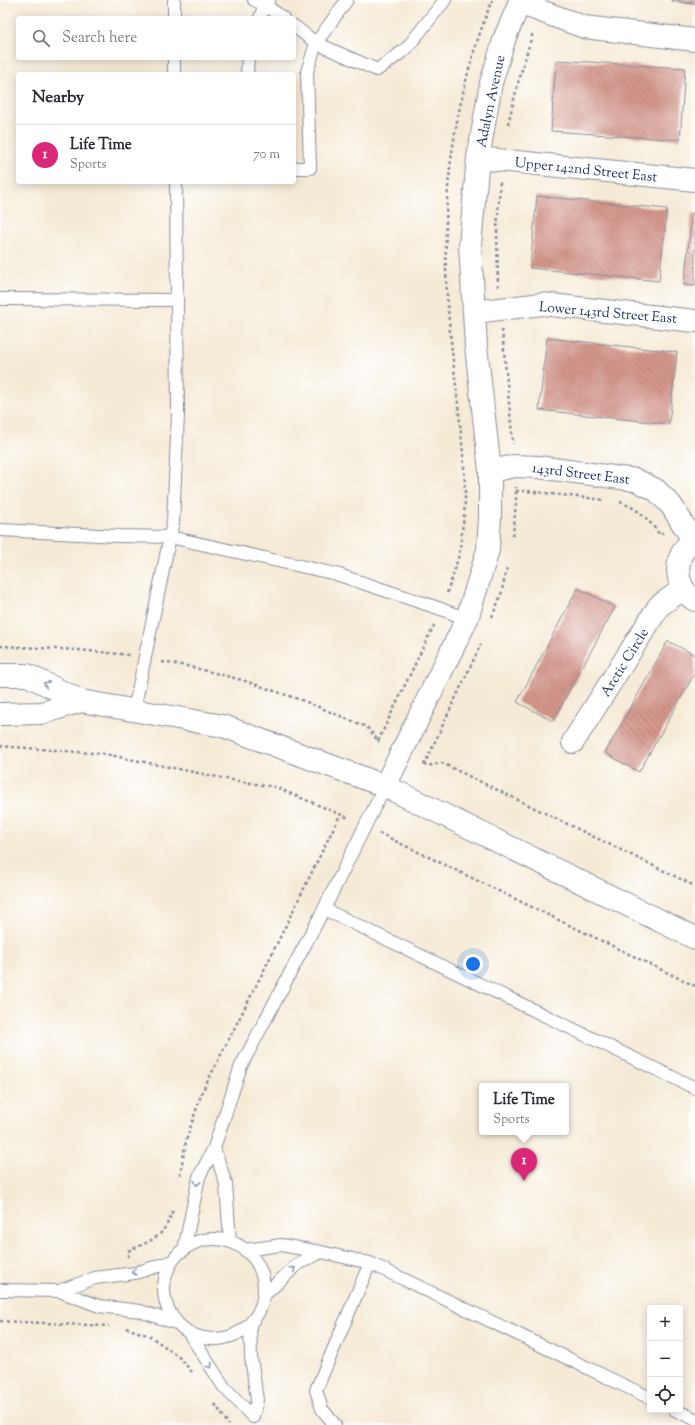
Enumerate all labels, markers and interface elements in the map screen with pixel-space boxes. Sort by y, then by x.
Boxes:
search box [16,16,296,60]
icon: search [30,27,52,49]
text: Search here [62,28,137,49]
street label: Adalyn Avenue [472,53,511,149]
text: Nearby [32,86,84,110]
text: Life Time [70,135,132,156]
text: 1 [43,146,47,164]
text: 70 m [253,146,280,164]
street label: Upper 142nd Street East [513,154,658,188]
text: Sports [70,156,107,174]
street label: Lower 143rd Street East [538,298,678,330]
street label: 143rd Street East [531,459,631,491]
street label: Arctic Circle [597,625,655,701]
one-way arrow [42,681,50,689]
your location [463,954,483,974]
popup [479,1083,569,1135]
text: Life Time [493,1090,555,1111]
text: Sports [493,1111,530,1129]
pin: 1 [511,1148,537,1181]
one-way arrow [194,1180,202,1186]
one-way arrow [288,1266,296,1274]
one-way arrow [130,1268,137,1276]
map controls [647,1305,683,1413]
button: + [647,1305,683,1341]
button: − [647,1341,683,1377]
one-way arrow [206,1362,213,1369]
button: locate [647,1377,683,1413]

